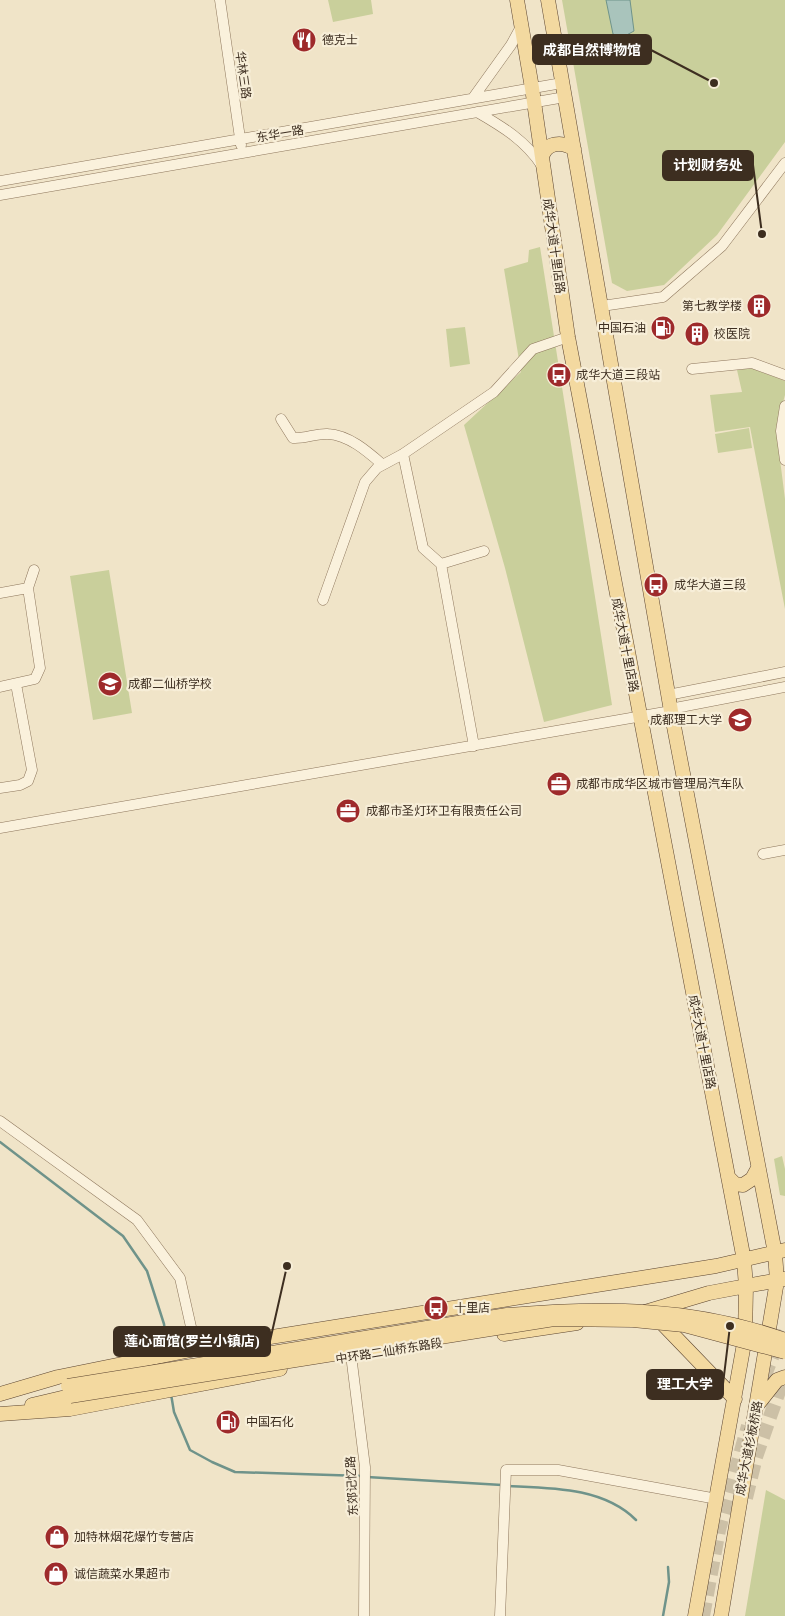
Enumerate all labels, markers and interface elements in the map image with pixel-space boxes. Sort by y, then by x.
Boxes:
restaurant icon: 德克士 [291,27,317,53]
place label: 德克士 [322,33,358,47]
callout: 成都自然博物馆 [533,35,651,64]
text: 成都自然博物馆 [543,42,641,58]
street label: 华林三路 [233,50,253,100]
street label: 东华一路 [255,123,305,145]
callout: 计划财务处 [663,151,753,180]
text: 计划财务处 [673,157,743,173]
street label: 成华大道十里店路 [540,197,568,295]
building icon: 第七教学楼 [746,293,772,319]
place label: 第七教学楼 [682,299,742,313]
fuel station icon: 中国石油 [650,315,676,341]
place label: 中国石油 [598,321,646,335]
building icon: 校医院 [684,321,710,347]
place label: 校医院 [714,327,750,341]
bus stop icon: 成华大道三段站 [546,362,572,388]
place label: 成华大道三段站 [576,368,660,382]
bus stop icon: 成华大道三段 [643,572,669,598]
place label: 成华大道三段 [674,578,746,592]
street label: 成华大道十里店路 [609,597,641,693]
school or university icon: 成都二仙桥学校 [97,671,123,697]
place label: 成都二仙桥学校 [128,677,212,691]
school or university icon: 成都理工大学 [727,707,753,733]
place label: 成都理工大学 [650,713,722,727]
office icon: 成都市成华区城市管理局汽车队 [546,771,572,797]
place label: 成都市成华区城市管理局汽车队 [576,777,744,791]
office icon: 成都市圣灯环卫有限责任公司 [335,798,361,824]
place label: 成都市圣灯环卫有限责任公司 [366,804,522,818]
street label: 成华大道十里店路 [686,994,718,1090]
bus stop icon: 十里店 [423,1295,449,1321]
place label: 十里店 [454,1301,490,1315]
callout: 莲心面馆(罗兰小镇店) [114,1327,270,1356]
text: 莲心面馆(罗兰小镇店) [124,1333,260,1350]
street label: 中环路二仙桥东路段 [335,1336,443,1366]
callout: 理工大学 [647,1370,723,1399]
text: 理工大学 [657,1377,713,1392]
street label: 成华大道杉板桥路 [733,1400,765,1496]
fuel station icon: 中国石化 [215,1409,241,1435]
place label: 中国石化 [246,1415,294,1429]
street label: 东郊记忆路 [343,1456,361,1516]
shop icon: 加特林烟花爆竹专营店 [44,1524,70,1550]
place label: 加特林烟花爆竹专营店 [74,1530,194,1544]
shop icon: 诚信蔬菜水果超市 [43,1561,69,1587]
place label: 诚信蔬菜水果超市 [74,1567,170,1581]

